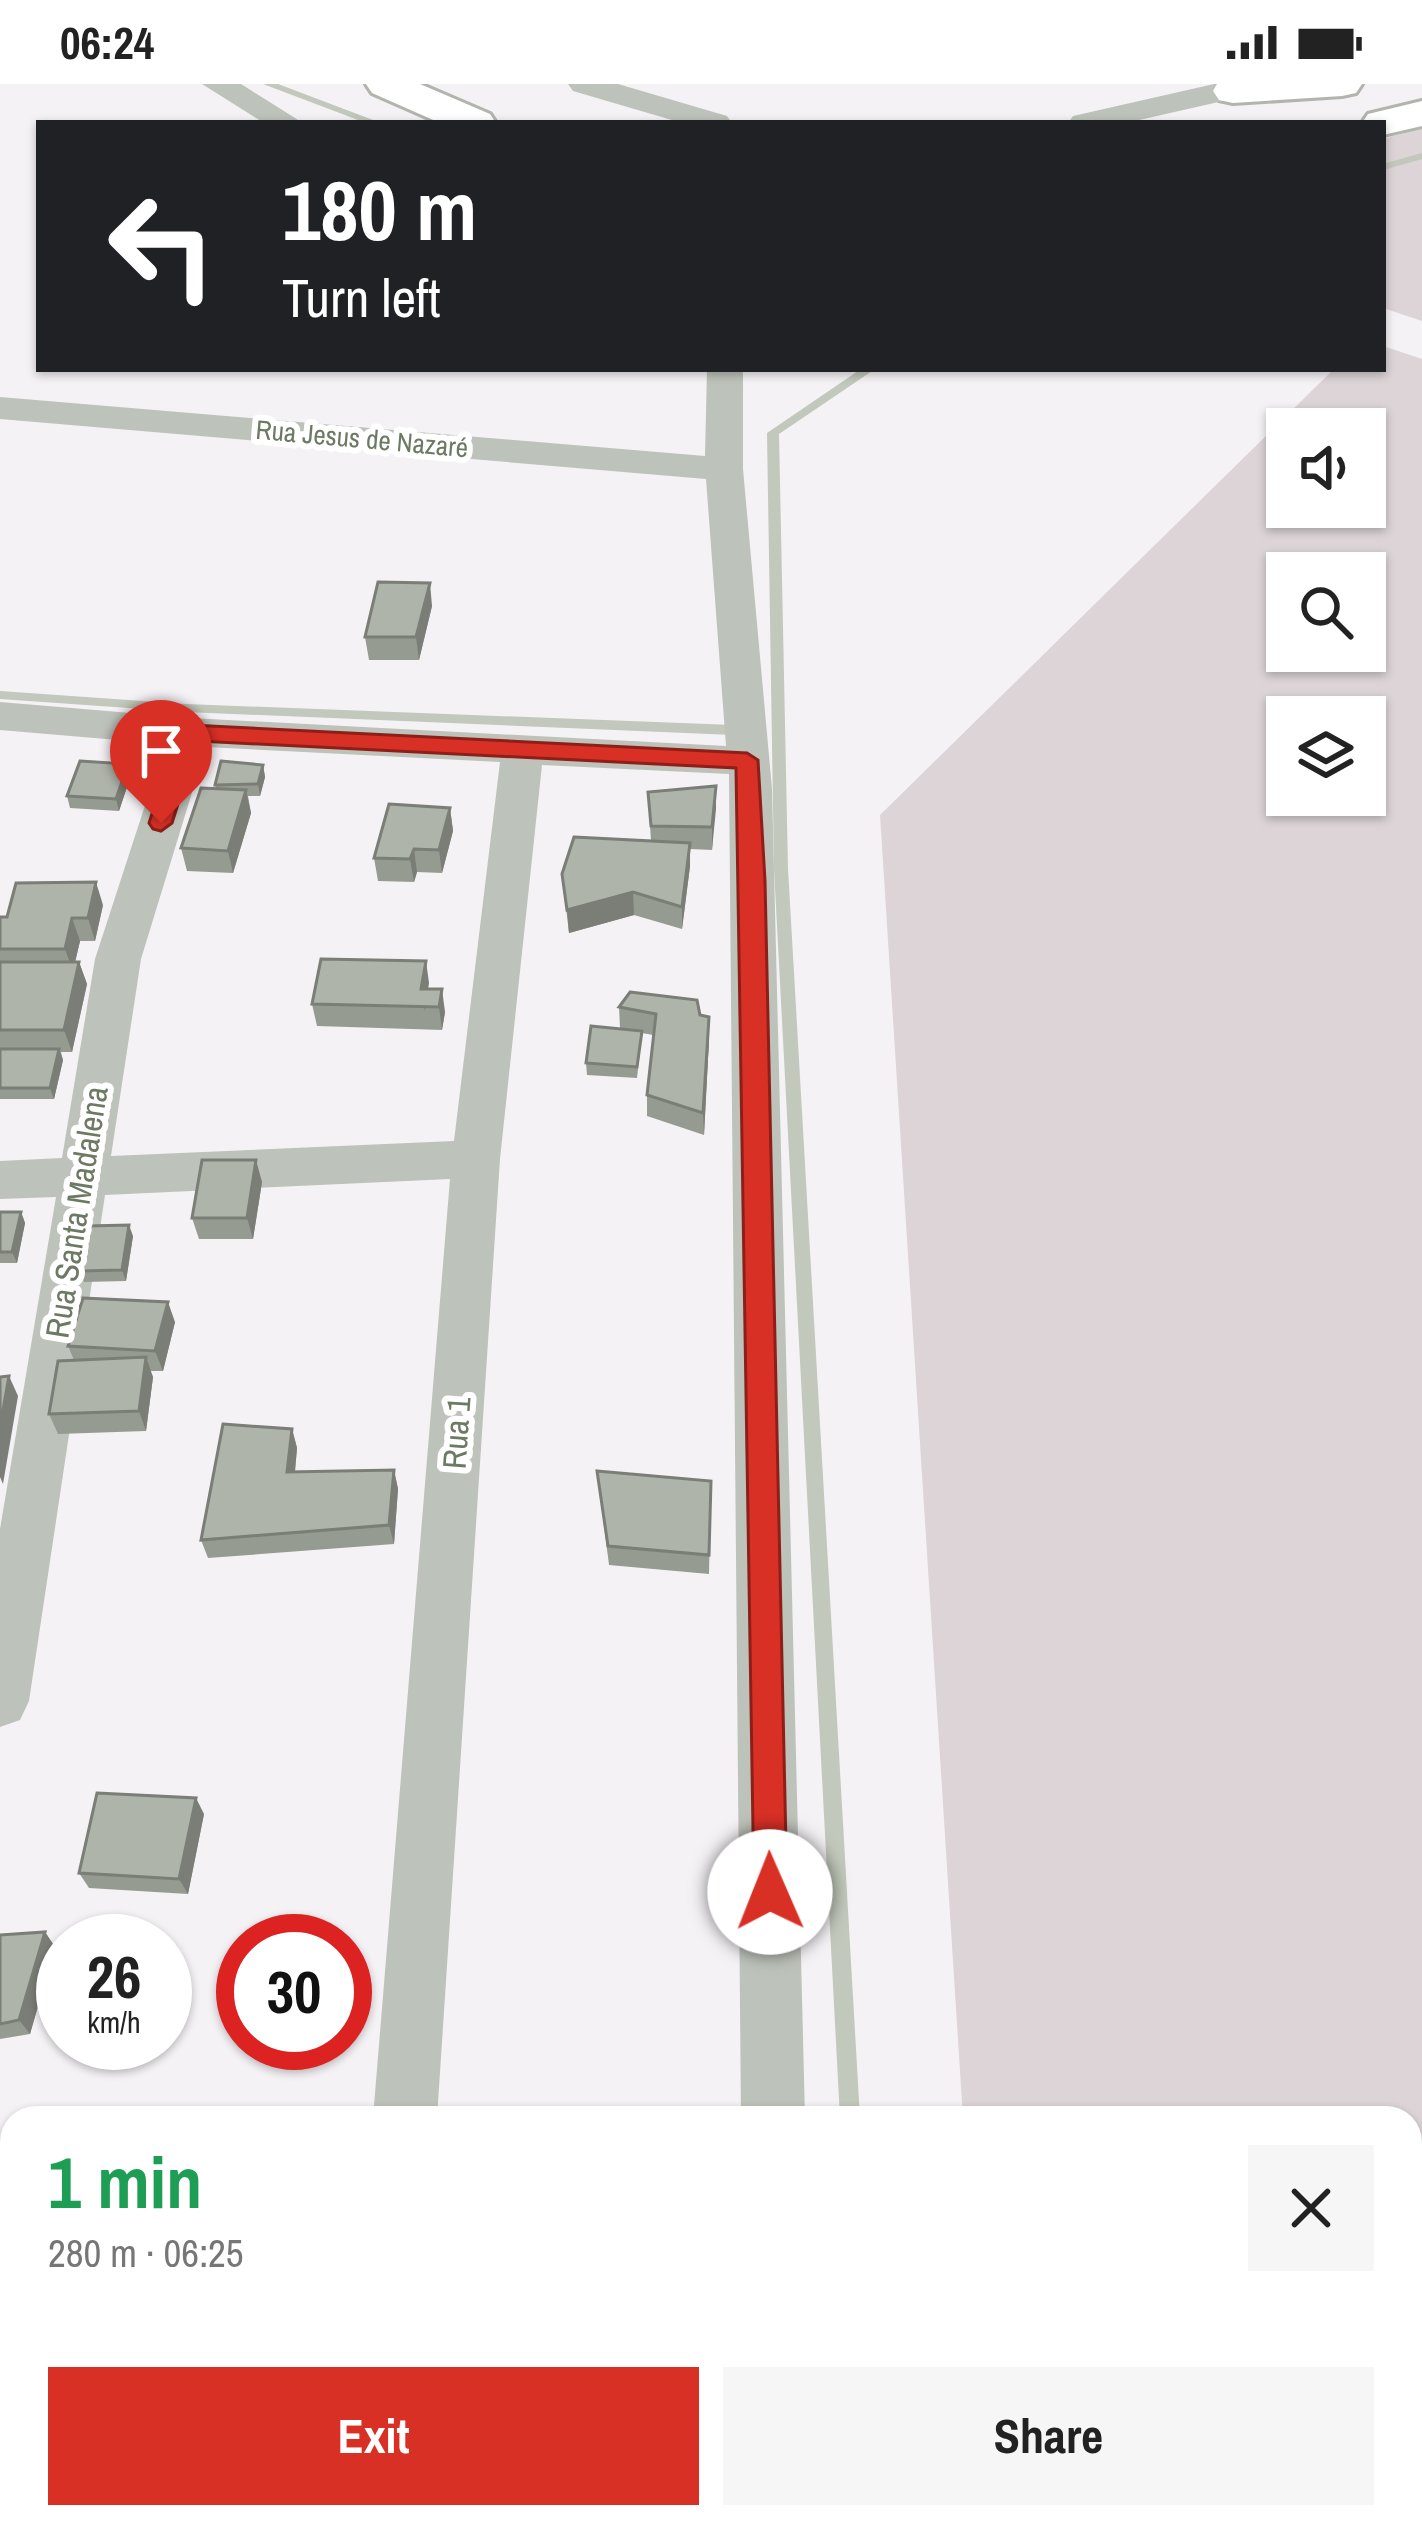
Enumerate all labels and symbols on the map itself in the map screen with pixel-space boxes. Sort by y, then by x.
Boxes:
street label: Rua Jesus de Nazaré [254,411,470,465]
pin [110,700,212,823]
street label: Rua Santa Madalena [34,1083,118,1341]
street label: Rua 1 [432,1395,480,1471]
position arrow [707,1829,833,1955]
speed limit sign: 30 [216,1914,372,2070]

